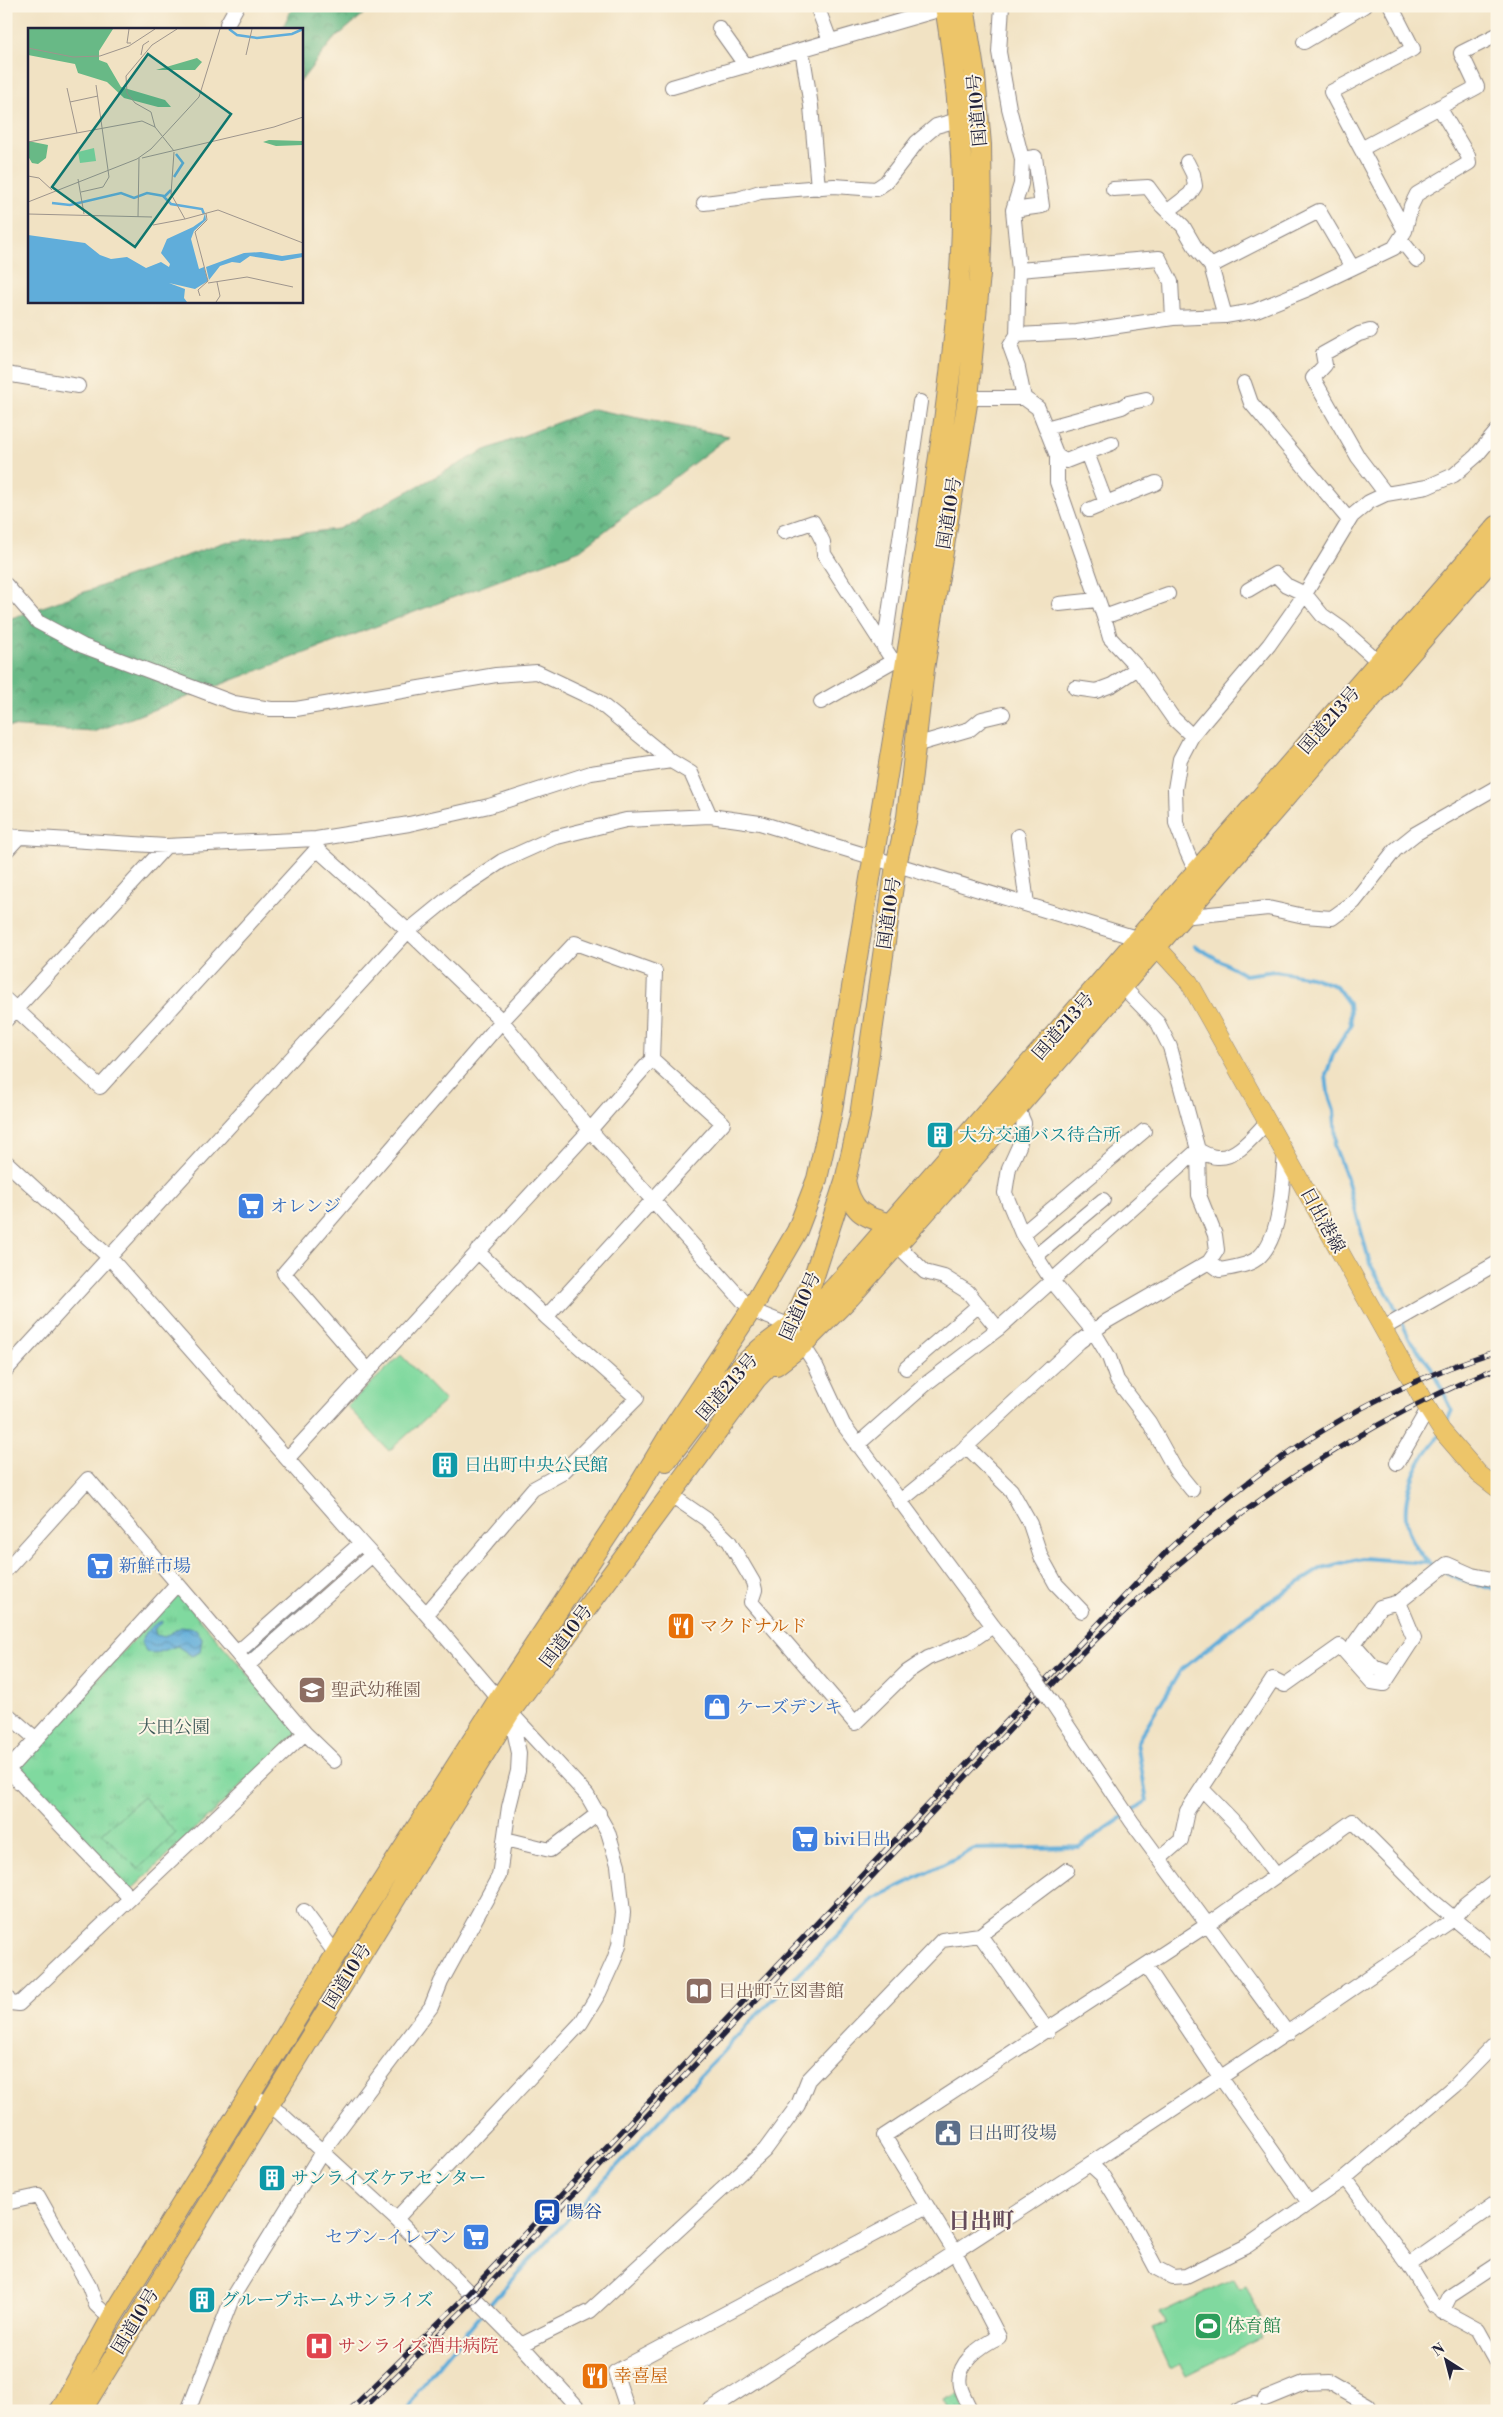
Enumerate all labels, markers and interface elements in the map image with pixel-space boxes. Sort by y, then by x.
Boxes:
inset map [28,28,302,302]
street label: 国道10号 [963,73,992,147]
street label: 国道10号 [932,475,967,551]
street label: 国道213号 [1294,682,1365,759]
street label: 国道10号 [873,875,906,951]
street label: 国道213号 [1028,988,1099,1065]
building icon: 大分交通バス待合所 [925,1120,955,1150]
place label: 大分交通バス待合所 [959,1124,1121,1147]
street label: 日出港線 [1295,1183,1350,1257]
supermarket icon: オレンジ [236,1191,266,1221]
place label: オレンジ [270,1195,341,1218]
street label: 国道10号 [775,1268,826,1344]
street label: 国道213号 [692,1349,763,1426]
building icon: 日出町中央公民館 [430,1450,460,1480]
place label: 日出町中央公民館 [464,1454,608,1477]
supermarket icon: 新鮮市場 [85,1551,115,1581]
place label: 新鮮市場 [119,1555,191,1578]
street label: 国道10号 [535,1600,598,1672]
restaurant icon: マクドナルド [666,1611,696,1641]
place label: マクドナルド [700,1615,807,1638]
school or university icon: 聖武幼稚園 [297,1675,327,1705]
place label: 聖武幼稚園 [331,1679,421,1702]
shop icon: ケーズデンキ [702,1692,732,1722]
place label: ケーズデンキ [736,1696,842,1719]
park label: 大田公園 [138,1716,210,1739]
supermarket icon: bivi日出 [790,1824,820,1854]
place label: bivi日出 [824,1828,891,1851]
street label: 国道10号 [318,1939,377,2013]
library icon: 日出町立図書館 [684,1976,714,2006]
place label: 日出町立図書館 [718,1980,844,2003]
public building icon: 日出町役場 [933,2118,963,2148]
place label: 日出町役場 [967,2122,1057,2145]
building icon: サンライズケアセンター [257,2163,287,2193]
place label: サンライズケアセンター [291,2167,486,2190]
station icon: 暘谷 [532,2197,562,2227]
place label: 暘谷 [566,2201,602,2224]
district label: 日出町 [948,2208,1014,2235]
supermarket icon: セブン-イレブン [461,2222,491,2252]
place label: セブン-イレブン [325,2226,457,2249]
street label: 国道10号 [107,2284,164,2359]
building icon: グループホームサンライズ [187,2285,217,2315]
place label: グループホームサンライズ [221,2289,434,2312]
sports icon: 体育館 [1193,2311,1223,2341]
place label: 体育館 [1227,2315,1281,2338]
hospital icon: サンライズ酒井病院 [304,2331,334,2361]
north arrow [1420,2334,1470,2384]
place label: サンライズ酒井病院 [338,2335,498,2358]
text: N [1429,2340,1449,2361]
restaurant icon: 幸喜屋 [580,2361,610,2391]
place label: 幸喜屋 [614,2365,668,2388]

